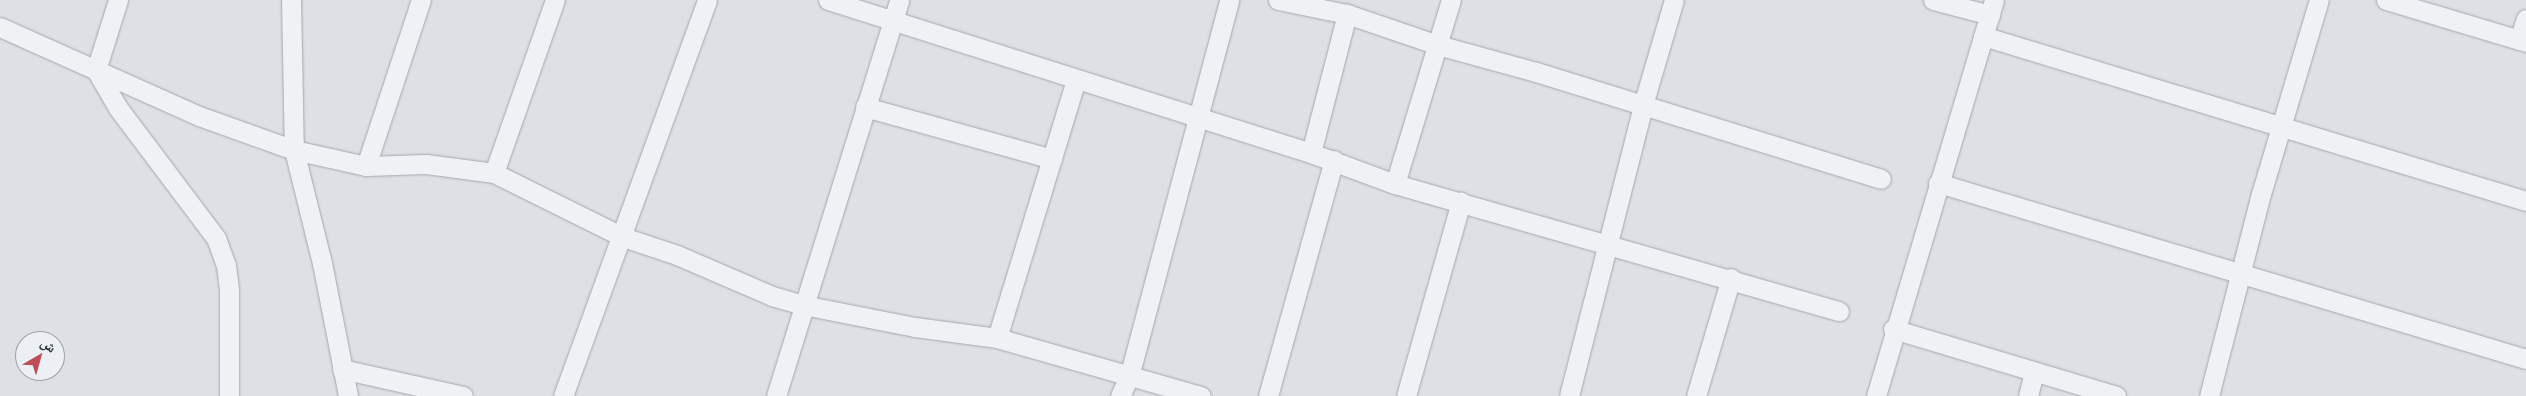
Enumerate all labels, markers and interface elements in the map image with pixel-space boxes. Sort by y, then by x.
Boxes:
north arrow [15,331,65,381]
text: ش [37,333,60,357]

